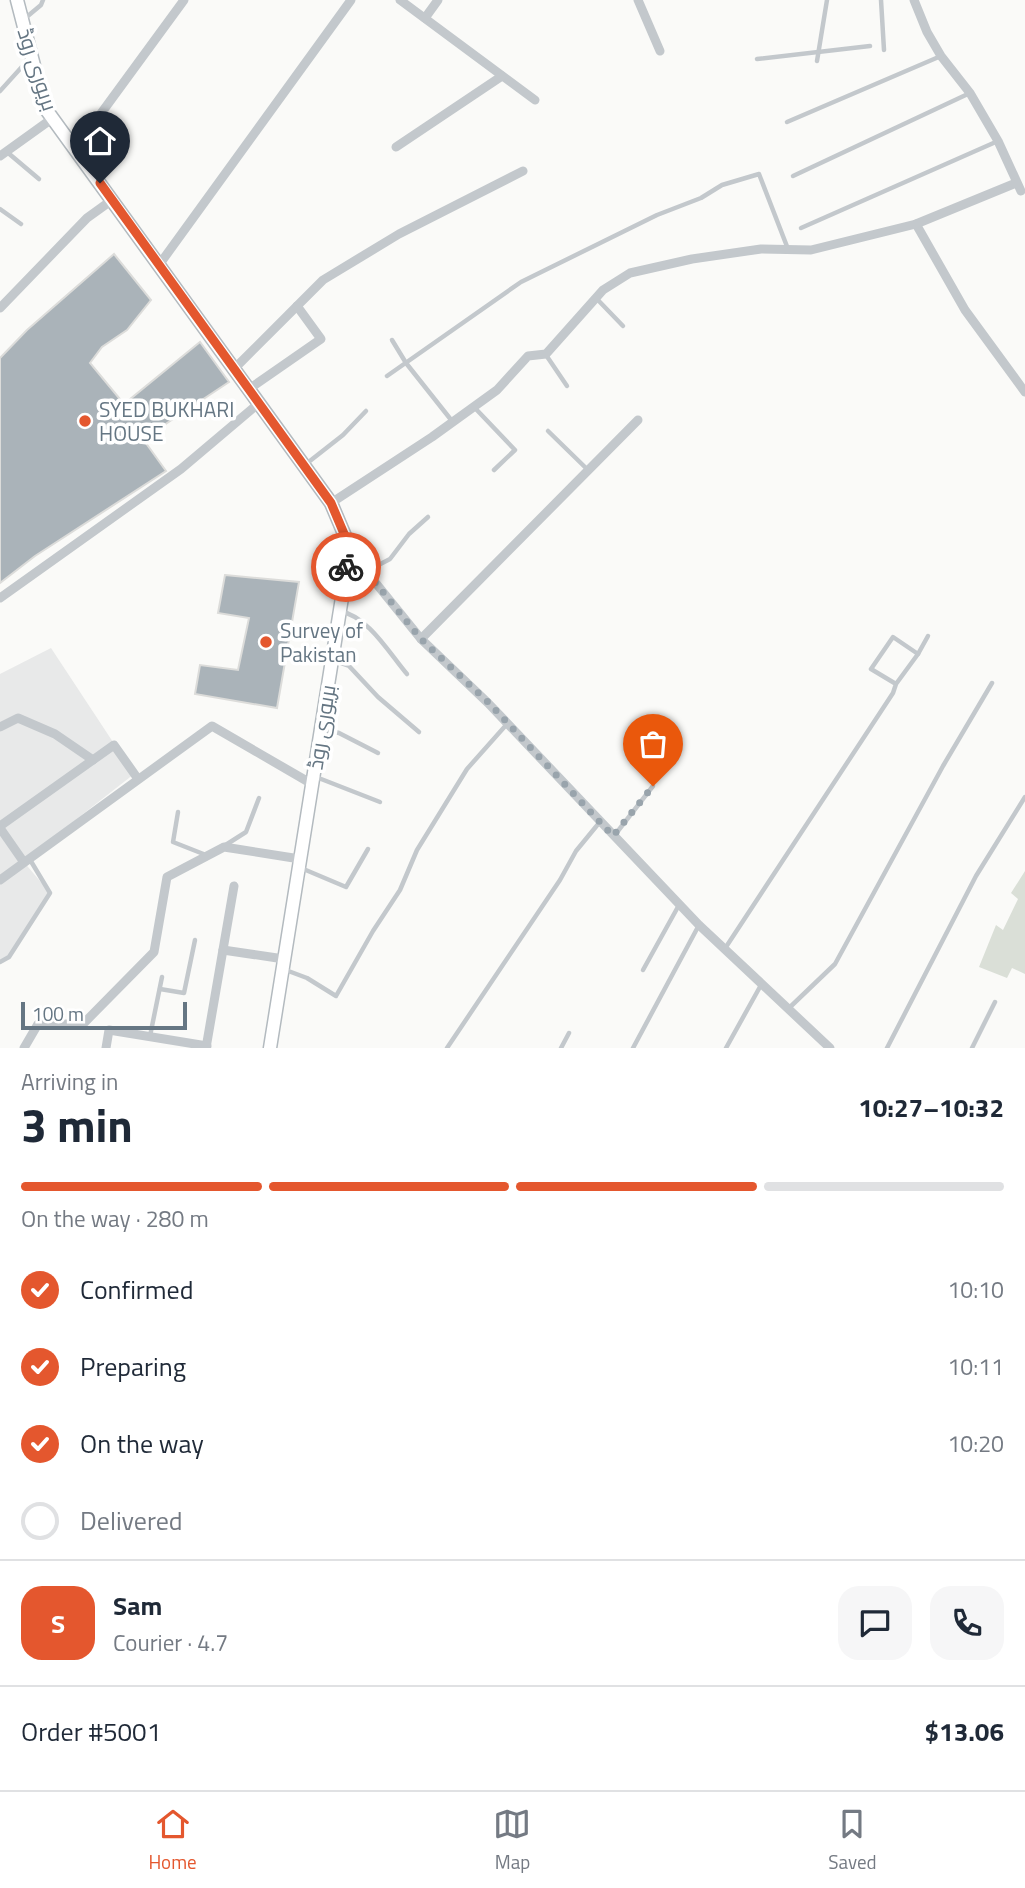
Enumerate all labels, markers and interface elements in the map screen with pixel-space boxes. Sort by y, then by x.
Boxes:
street label: بریوری روڈ [10,23,66,115]
pin [70,111,130,183]
icon: home [81,122,119,160]
place label: SYED BUKHARI HOUSE [99,393,234,449]
marker: SYED BUKHARI HOUSE [77,413,93,429]
courier [311,532,381,602]
icon: bike [327,548,365,586]
place label: Survey of Pakistan [280,614,363,670]
marker: Survey of Pakistan [258,634,274,650]
street label: بریوری روڈ [298,682,344,772]
pin [623,714,683,786]
icon: bag [634,725,672,763]
scale bar [21,999,187,1031]
text: 100 m [32,999,84,1028]
text: Arriving in [21,1064,118,1099]
text: 10:27–10:32 [858,1088,1004,1127]
text: 3 min [21,1090,133,1160]
text: On the way · 280 m [21,1201,209,1236]
text: Confirmed [80,1270,194,1309]
icon: check [21,1271,59,1309]
text: 10:10 [947,1272,1004,1307]
text: Preparing [80,1347,186,1386]
icon: check [21,1348,59,1386]
text: 10:11 [947,1349,1004,1384]
text: On the way [80,1424,204,1463]
icon: check [21,1425,59,1463]
text: 10:20 [947,1426,1004,1461]
text: Delivered [80,1501,183,1540]
text: Sam [113,1586,162,1625]
button: chat [838,1586,912,1660]
button: phone [930,1586,1004,1660]
text: S [51,1604,65,1643]
text: Courier · 4.7 [113,1625,228,1660]
text: Order #5001 [21,1712,161,1751]
text: $13.06 [925,1712,1004,1751]
tab: Home [148,1805,197,1876]
tab: Map [493,1805,531,1876]
tab: Saved [828,1805,877,1876]

